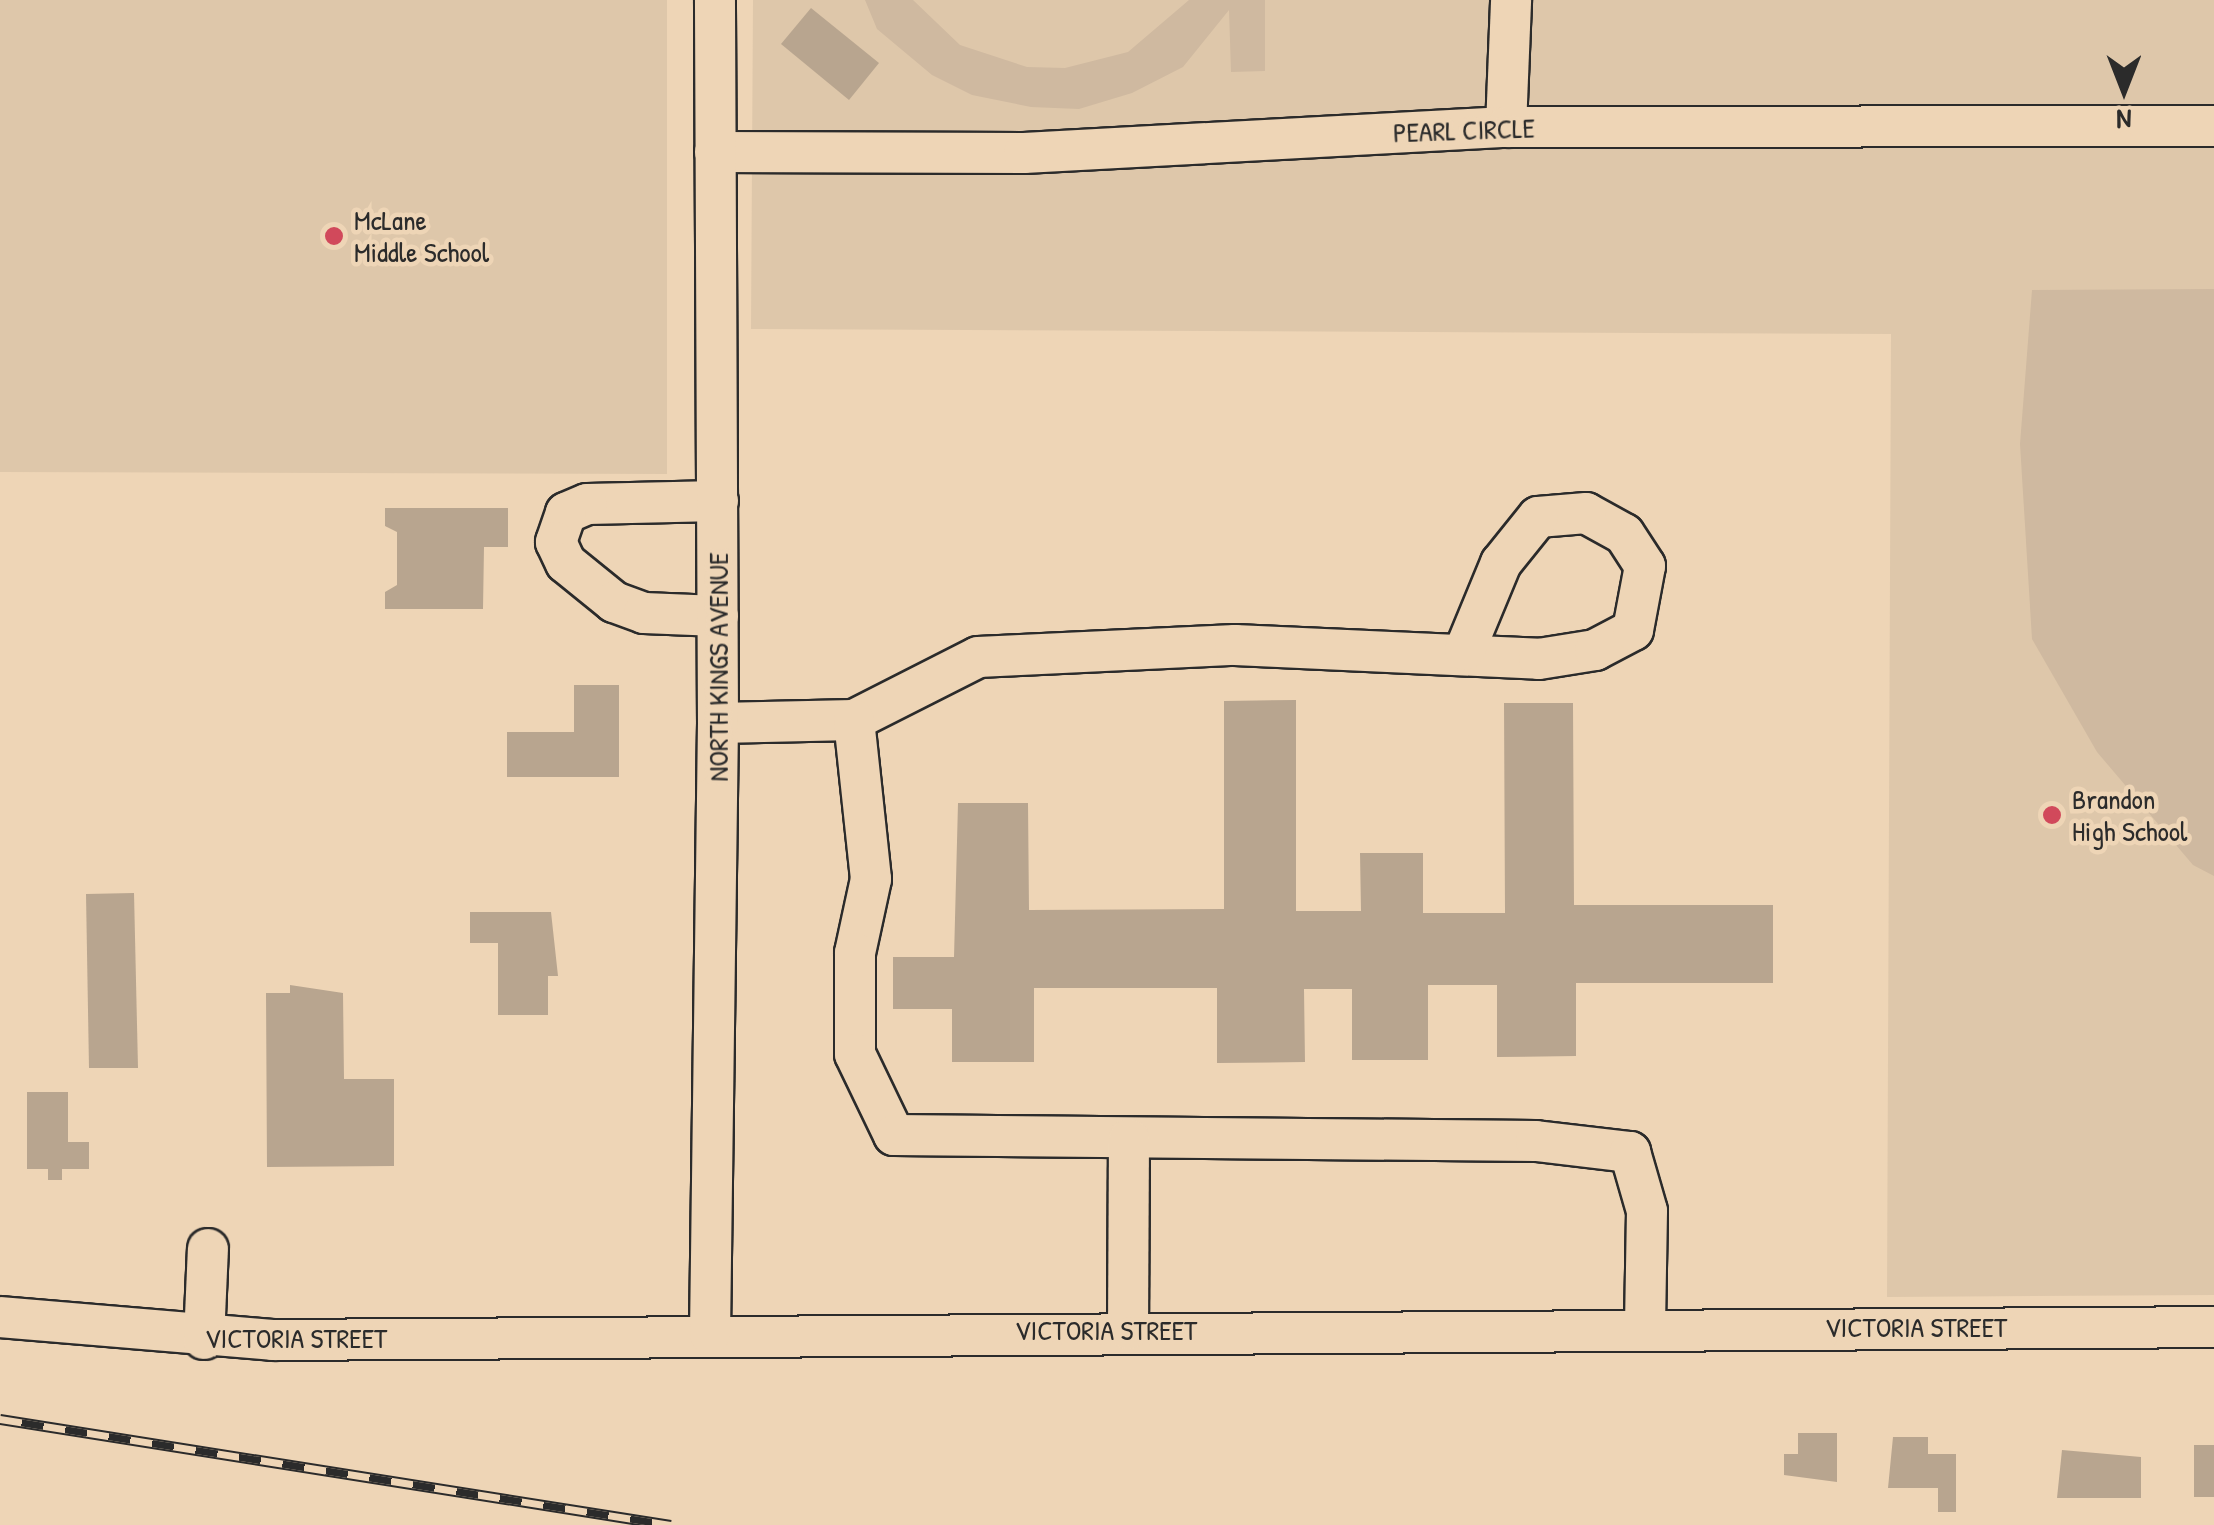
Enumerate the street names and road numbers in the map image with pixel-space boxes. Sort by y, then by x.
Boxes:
street label: PEARL CIRCLE [1393,111,1535,149]
street label: NORTH KINGS AVENUE [701,552,735,782]
street label: VICTORIA STREET [1825,1310,2007,1344]
street label: VICTORIA STREET [1015,1313,1197,1347]
street label: VICTORIA STREET [205,1321,387,1355]

